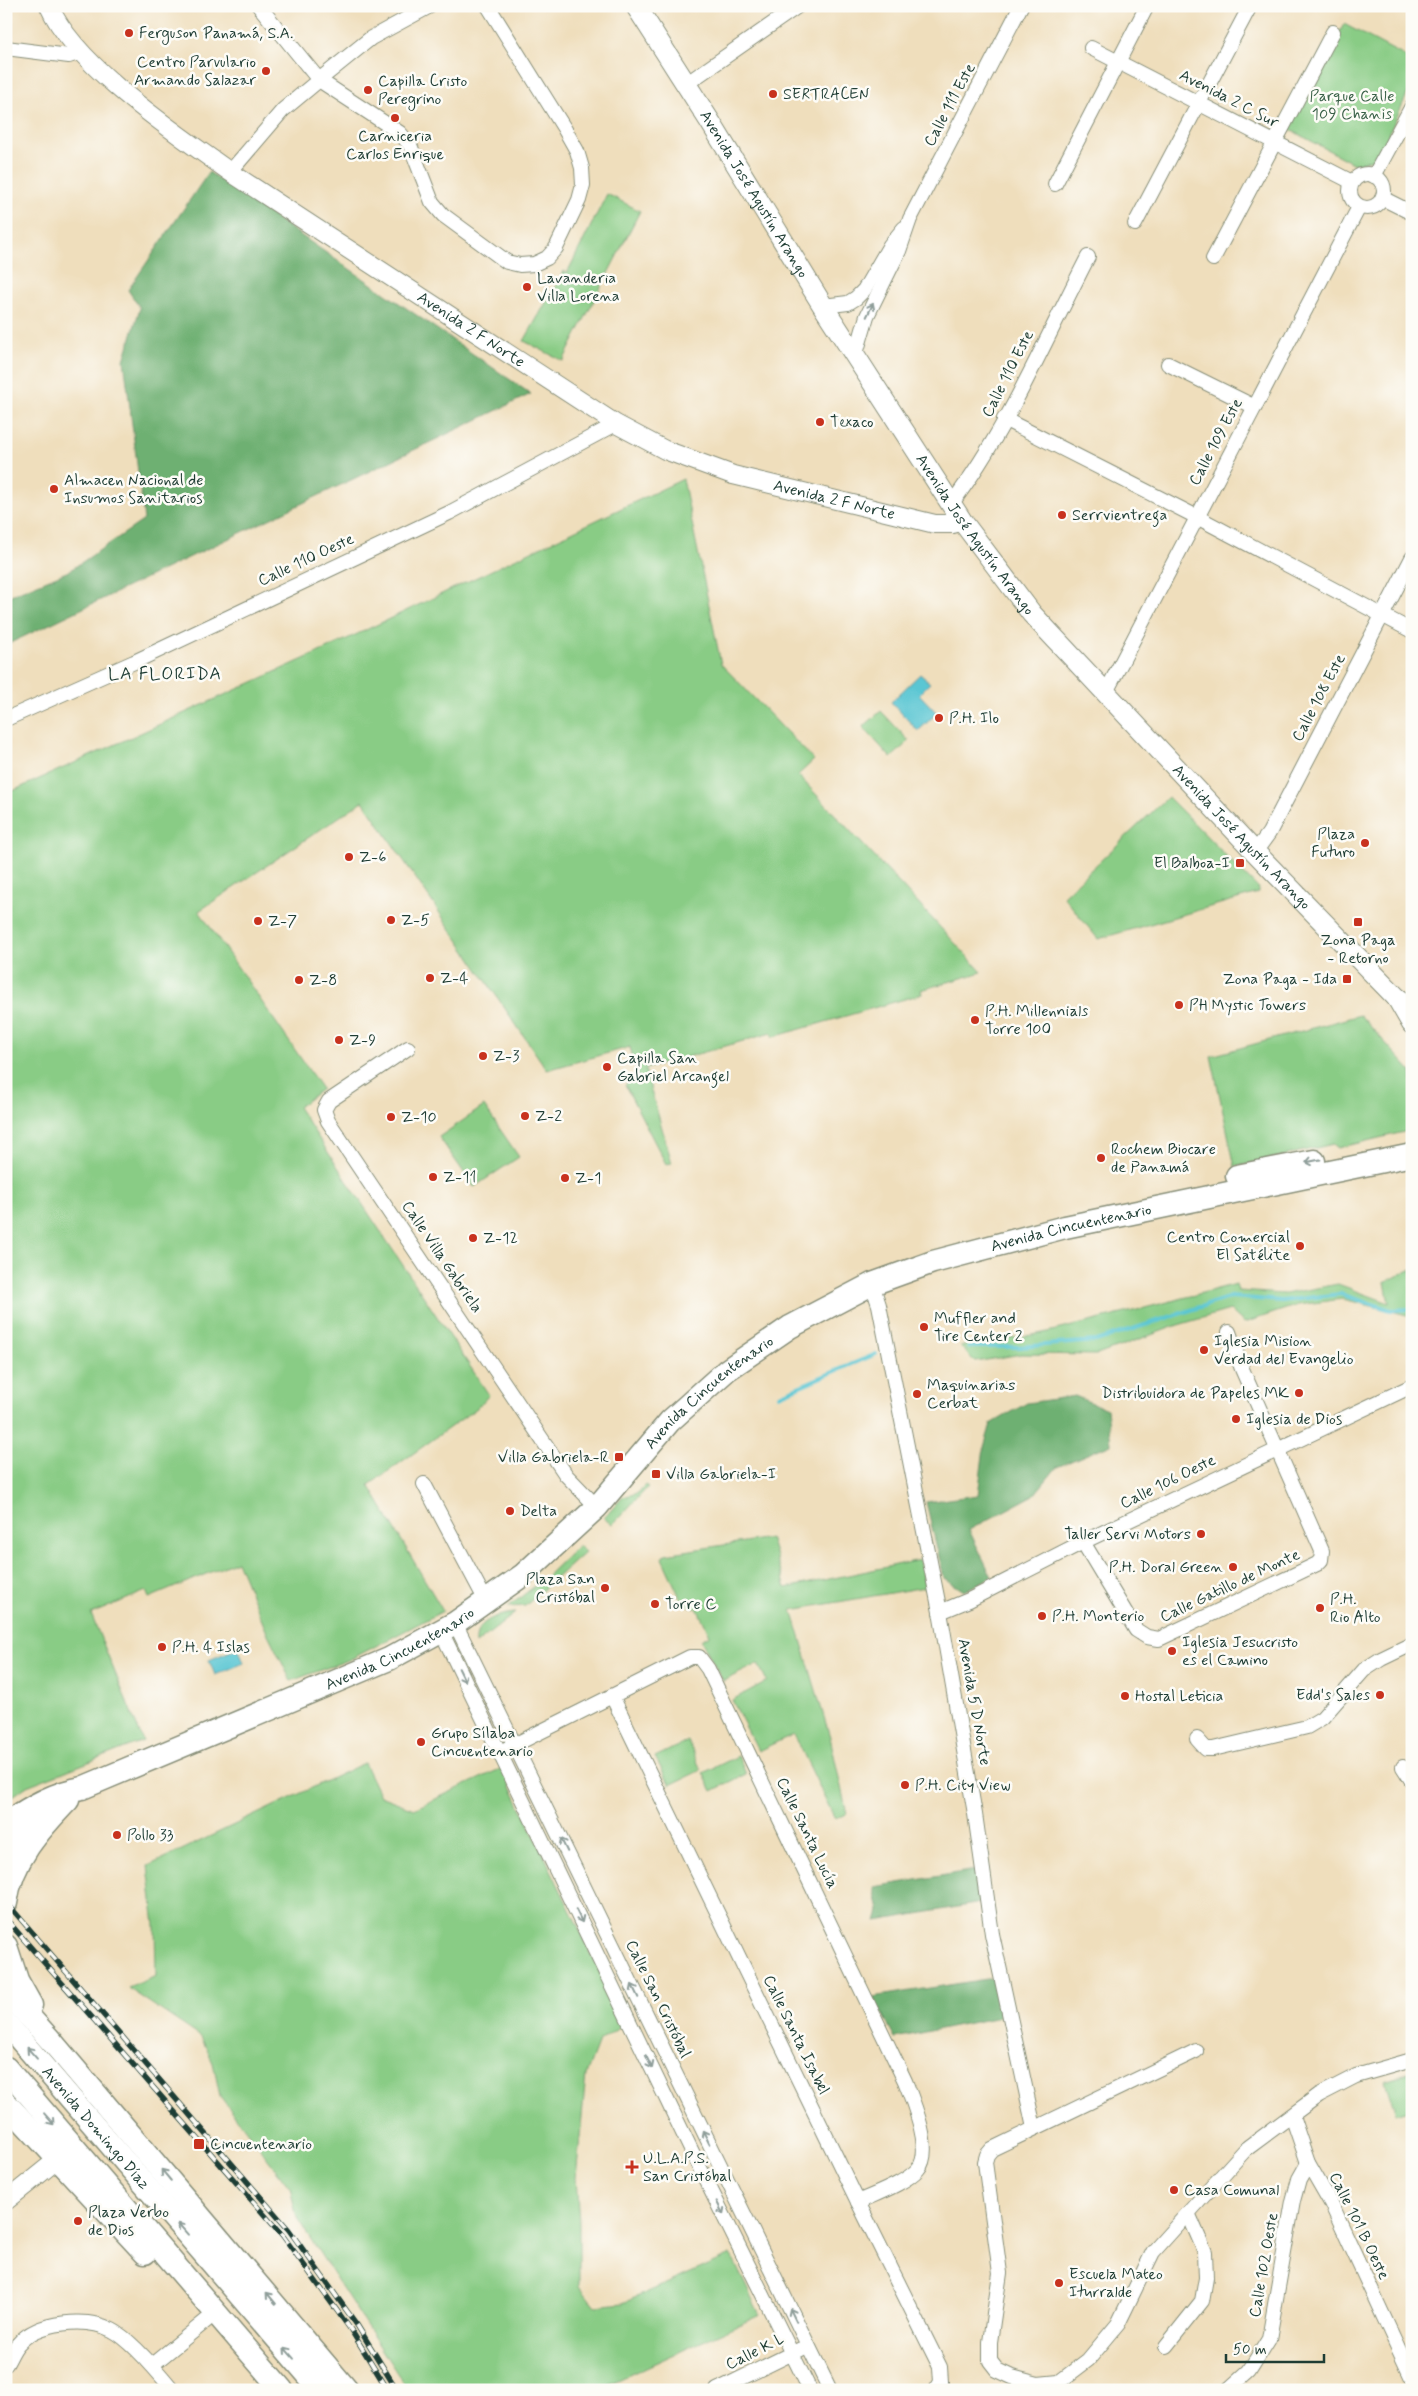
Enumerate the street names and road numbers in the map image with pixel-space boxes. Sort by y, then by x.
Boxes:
street label: Calle 111 Este [919,60,981,150]
street label: Avenida 2 C Sur [1176,65,1283,133]
street label: Avenida José Agustín Arango [695,106,814,282]
street label: Avenida 2 F Norte [413,287,529,372]
street label: Calle 110 Este [977,327,1039,421]
street label: Calle 109 Este [1184,395,1248,489]
street label: Avenida José Agustín Arango [911,450,1040,619]
street label: Avenida 2 F Norte [771,475,897,524]
street label: Calle 110 Oeste [255,529,358,591]
street label: Calle 108 Este [1287,650,1351,745]
street label: Avenida José Agustín Arango [1168,760,1316,914]
street label: Calle Villa Gabriela [397,1197,487,1317]
street label: Avenida Cincuentenario [988,1199,1153,1257]
street label: Avenida Cincuentenario [640,1331,778,1454]
street label: Calle 106 Oeste [1117,1450,1219,1514]
street label: Calle Gatillo de Monte [1157,1544,1303,1628]
street label: Avenida Cincuentenario [322,1602,478,1695]
street label: Avenida 5 D Norte [952,1637,996,1767]
street label: Calle Santa Lucía [771,1774,843,1892]
street label: Calle San Cristóbal [620,1937,696,2061]
street label: Calle Santa Isabel [758,1972,834,2098]
street label: Avenida Domingo Díaz [37,2062,155,2194]
street label: Calle 101 B Oeste [1324,2169,1394,2283]
street label: Calle 102 Oeste [1244,2211,1284,2319]
street label: Calle K L [722,2329,788,2375]

